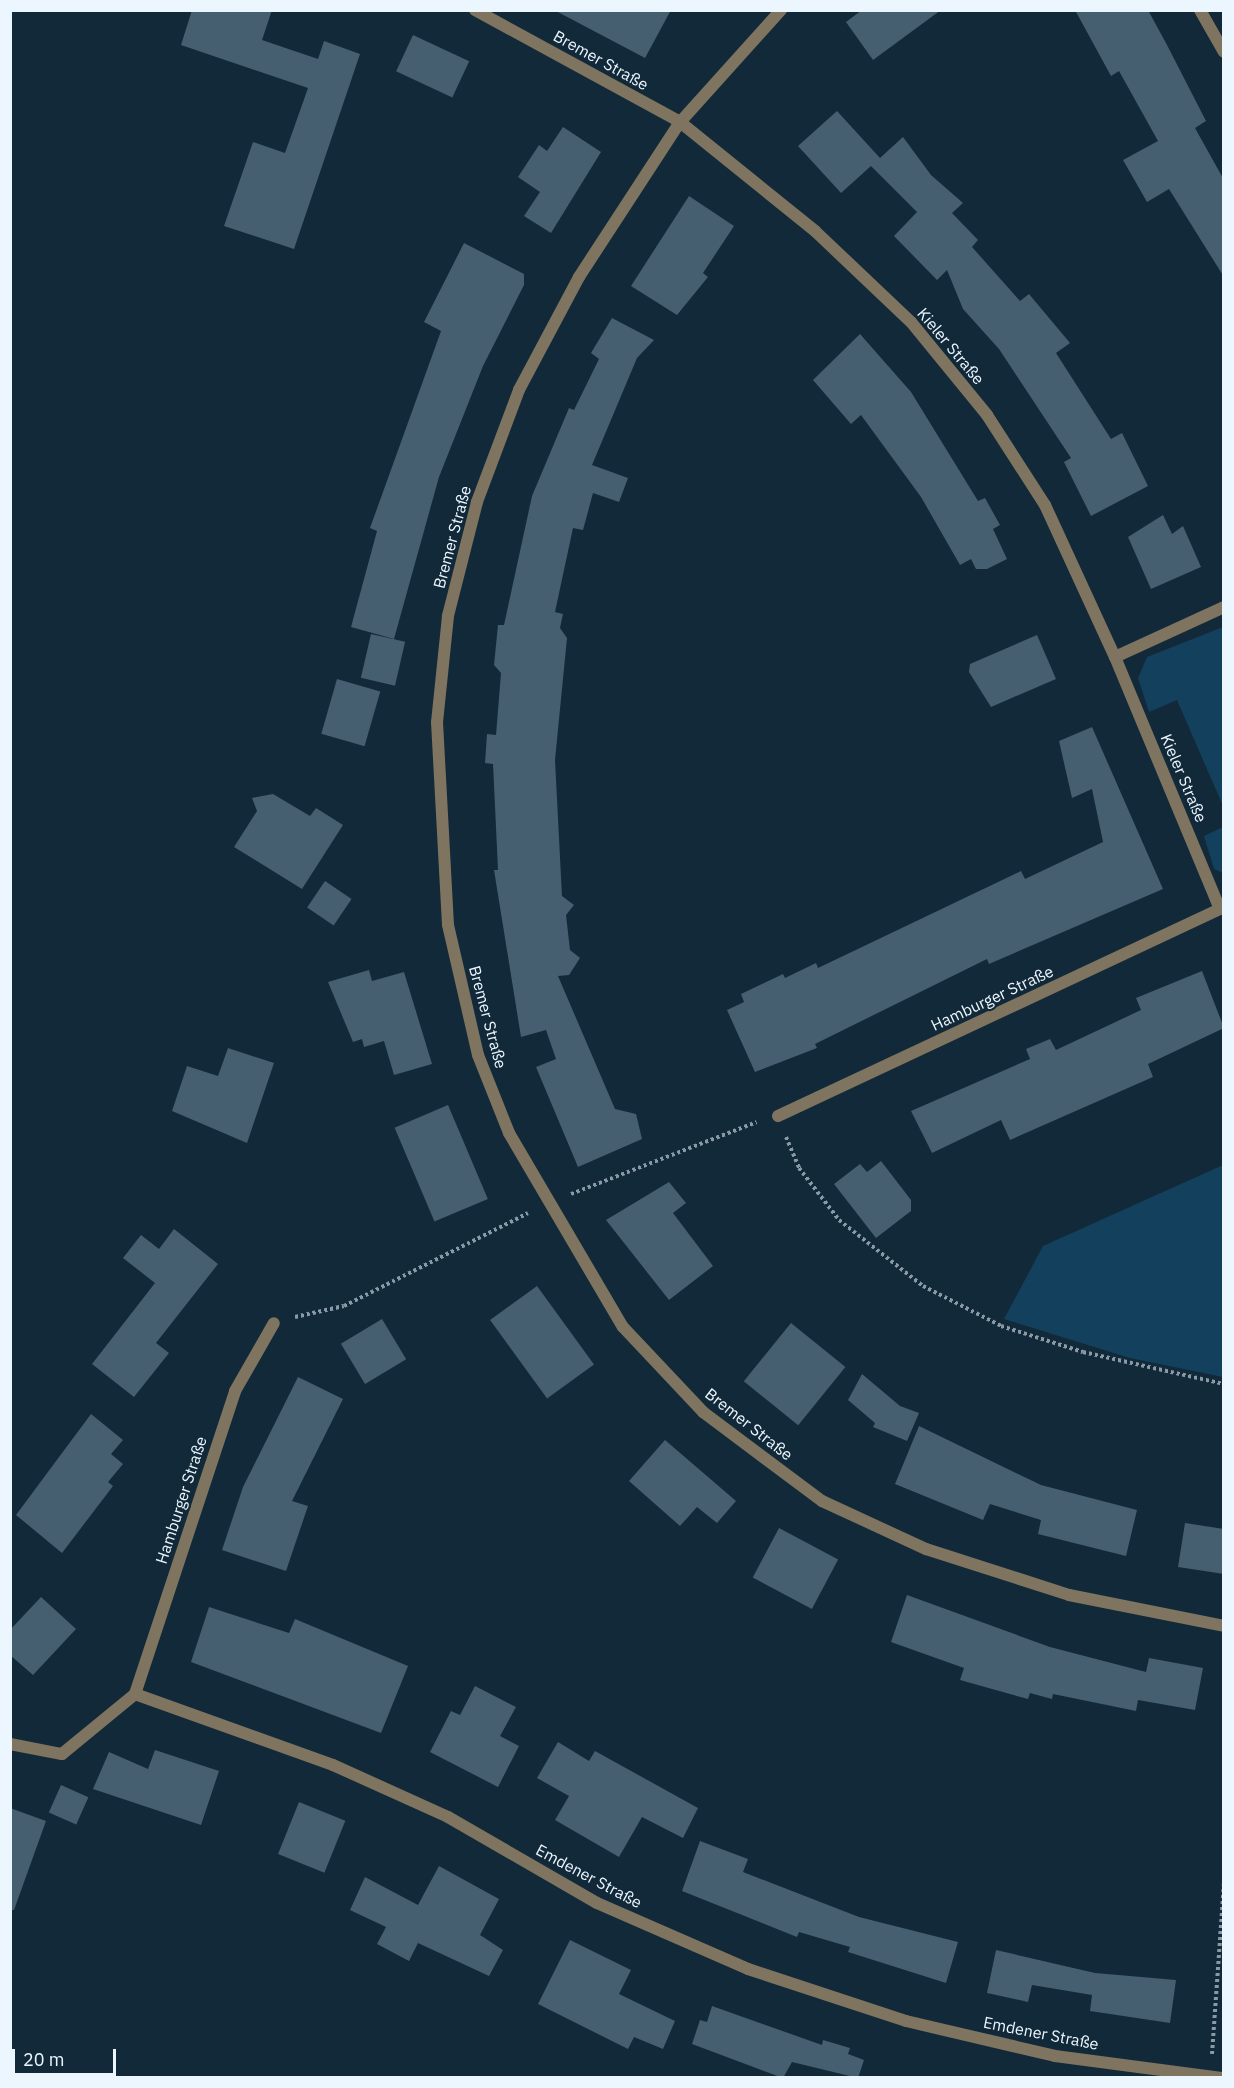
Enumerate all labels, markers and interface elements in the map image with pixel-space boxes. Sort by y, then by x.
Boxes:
street label: Bremer Straße [550,26,652,94]
street label: Kieler Straße [913,304,989,388]
street label: Bremer Straße [429,483,475,591]
street label: Kieler Straße [1157,731,1211,825]
street label: Hamburger Straße [928,961,1056,1035]
street label: Bremer Straße [465,963,511,1071]
street label: Bremer Straße [701,1384,797,1464]
street label: Hamburger Straße [151,1434,211,1566]
street label: Emdener Straße [533,1840,645,1912]
street label: Emdener Straße [982,2012,1100,2054]
scale bar [15,2037,118,2075]
text: 20 m [23,2048,65,2071]

